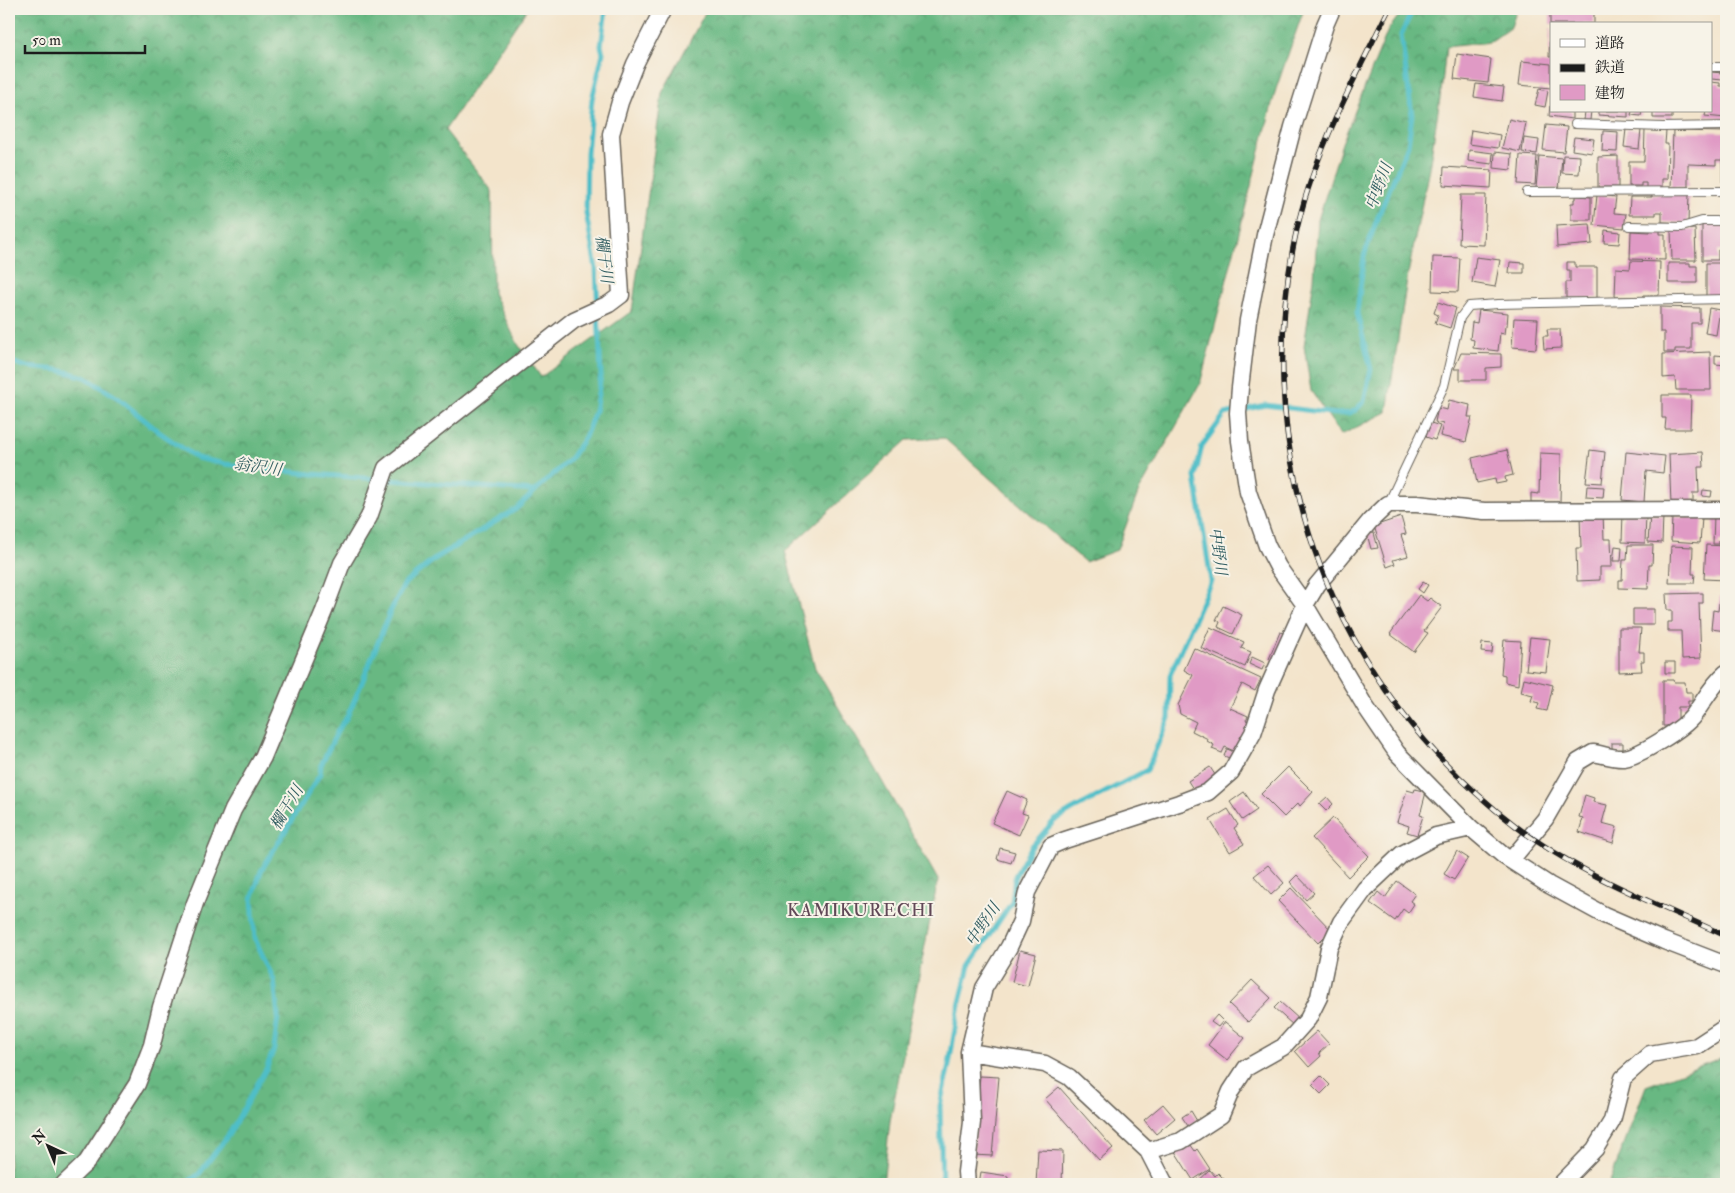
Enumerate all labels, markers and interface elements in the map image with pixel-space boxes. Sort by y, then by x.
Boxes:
scale bar [25,22,145,54]
legend [1550,22,1712,112]
text: 50 m [32,31,61,50]
text: 道路 [1595,34,1625,53]
text: 鉄道 [1595,58,1625,77]
text: 建物 [1595,84,1625,103]
water label: 中野川 [1361,159,1398,212]
water label: 欄干川 [591,234,617,286]
water label: 翁沢川 [233,454,285,481]
water label: 中野川 [1205,526,1231,578]
water label: 欄干川 [266,780,309,833]
water label: 中野川 [961,897,1006,950]
district label: KAMIKURECHI [787,899,935,922]
north arrow [22,1120,72,1170]
text: N [28,1126,50,1148]

